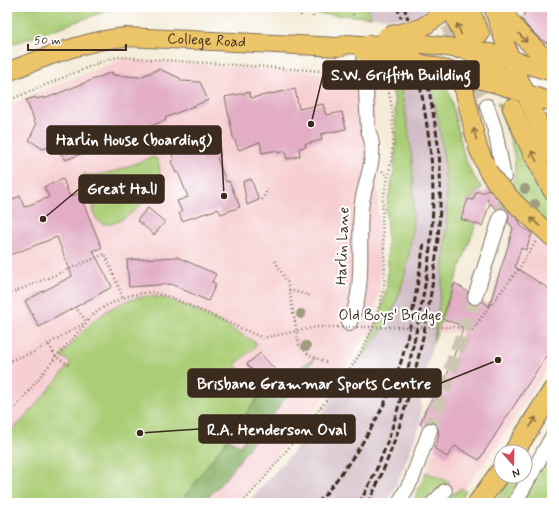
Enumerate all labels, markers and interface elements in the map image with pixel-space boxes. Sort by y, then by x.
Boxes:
one-way arrow [455,23,463,35]
scale bar [28,26,126,52]
street label: College Road [167,29,246,53]
text: 50 m [34,33,61,49]
one-way arrow [519,33,528,43]
callout: S.W. Griffith Building [323,61,479,89]
text: S.W. Griffith Building [331,65,471,88]
callout: Harlin House (boarding) [47,126,221,154]
one-way arrow [471,128,479,141]
text: Harlin House (boarding) [56,130,212,153]
one-way arrow [530,150,537,162]
callout: Great Hall [79,175,164,203]
text: Great Hall [87,179,157,200]
street label: Harlin Lane [332,206,354,286]
one-way arrow [530,217,540,226]
street label: Old Boys' Bridge [338,306,442,326]
callout: Brisbane Grammar Sports Centre [188,369,441,397]
text: Brisbane Grammar Sports Centre [197,374,431,395]
callout: R.A. Henderson Oval [199,415,355,443]
one-way arrow [530,416,538,428]
text: R.A. Henderson Oval [207,420,347,441]
north arrow [493,444,533,484]
text: N [510,465,522,480]

